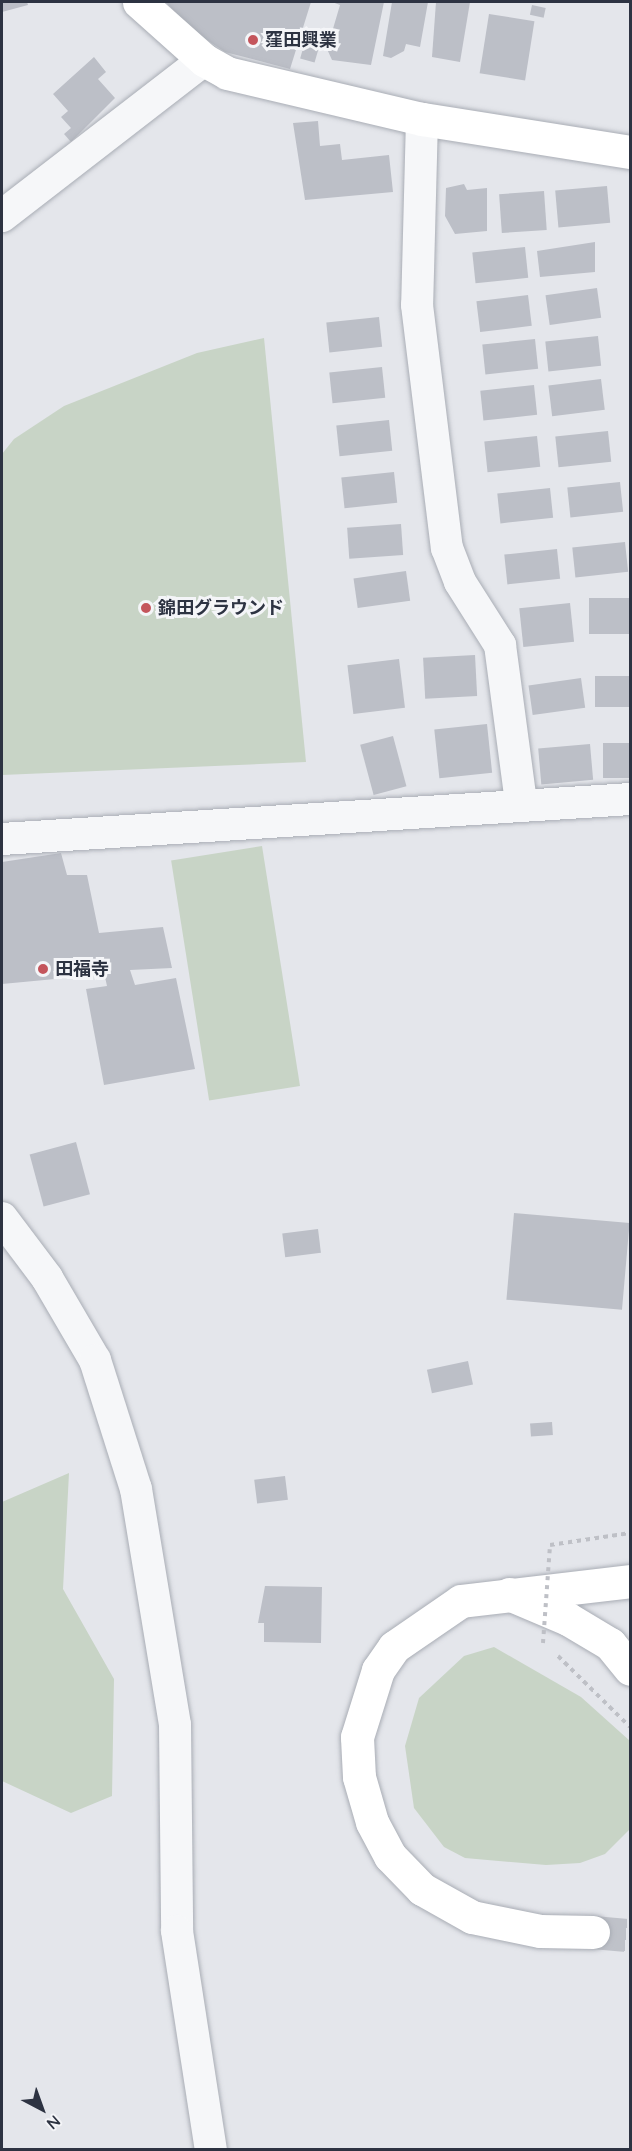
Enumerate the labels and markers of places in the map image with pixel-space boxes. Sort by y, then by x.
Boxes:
place label: 窪田興業 [265,29,337,51]
marker: 窪田興業 [246,33,260,47]
place label: 錦田グラウンド [158,597,284,619]
marker: 錦田グラウンド [139,601,153,615]
place label: 田福寺 [55,958,109,980]
marker: 田福寺 [36,962,50,976]

